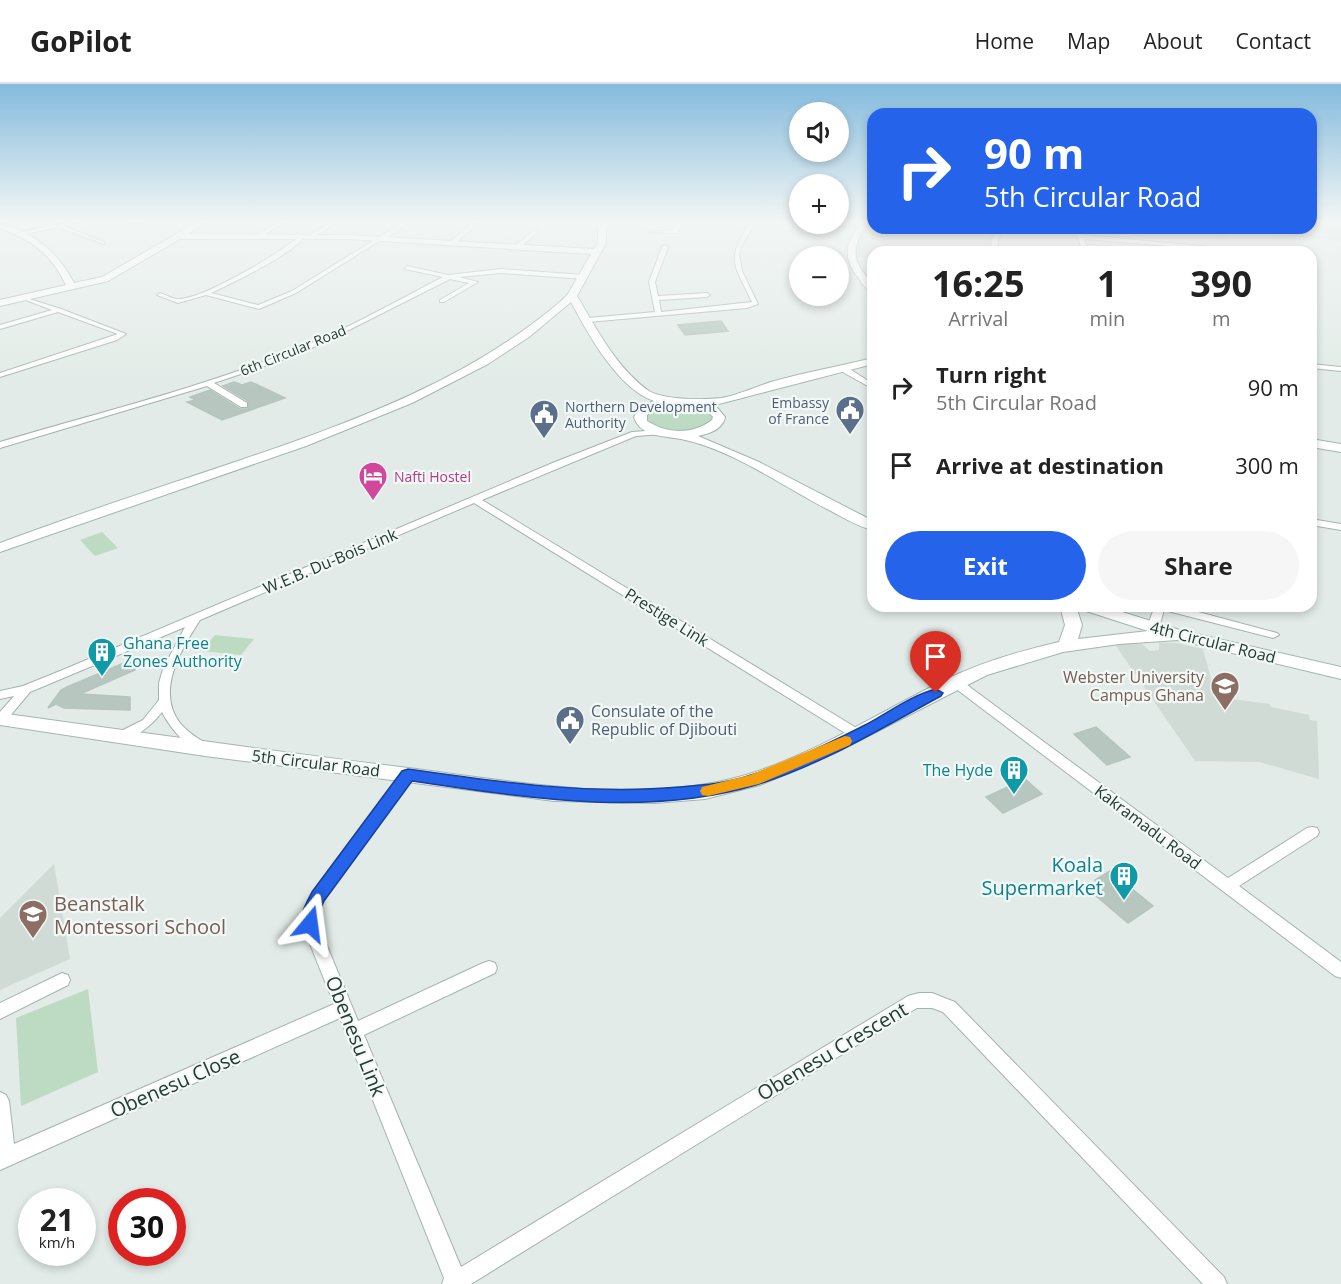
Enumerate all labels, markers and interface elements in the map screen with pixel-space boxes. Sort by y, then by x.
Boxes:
text: GoPilot [30,22,132,60]
text: Home [975,27,1034,55]
text: Map [1067,27,1110,55]
text: About [1143,27,1203,55]
text: Contact [1236,27,1311,55]
map controls [789,102,849,306]
button: sound [789,102,849,162]
text: 90 m [984,124,1084,181]
icon: right [885,132,963,210]
button: + [789,174,849,234]
text: 5th Circular Road [984,178,1201,215]
button: − [789,246,849,306]
text: 16:25 [932,259,1025,308]
text: 1 [1097,259,1118,308]
text: 390 [1190,259,1252,308]
text: Arrival [948,305,1008,332]
text: min [1089,305,1125,332]
text: m [1212,305,1230,332]
street label: 6th Circular Road [237,320,349,380]
text: Turn right [936,359,1047,389]
icon: right [885,371,918,404]
text: 90 m [1248,372,1299,402]
text: 5th Circular Road [936,389,1097,416]
place label: Embassy of France [768,393,830,428]
public building icon: Embassy of France [834,394,866,436]
place label: Northern Development Authority [565,397,717,432]
public building icon: Northern Development Authority [528,398,560,440]
icon: arrive [885,449,918,482]
text: Arrive at destination [936,450,1164,480]
text: 300 m [1235,450,1299,480]
hotel icon: Nafti Hostel [357,460,389,502]
place label: Nafti Hostel [394,467,471,486]
street label: W.E.B. Du-Bois Link [260,523,401,599]
button: Exit [885,531,1086,600]
button: Share [1098,531,1299,600]
street label: Prestige Link [621,583,714,652]
street label: 4th Circular Road [1148,616,1278,668]
pin [910,631,961,693]
place label: Ghana Free Zones Authority [123,632,243,672]
building icon: Ghana Free Zones Authority [86,636,118,678]
icon: arrive [919,640,952,673]
place label: Webster University Campus Ghana [1063,666,1205,706]
school or university icon: Webster University Campus Ghana [1209,670,1241,712]
place label: Consulate of the Republic of Djibouti [591,700,737,740]
public building icon: Consulate of the Republic of Djibouti [554,704,586,746]
street label: 5th Circular Road [251,744,381,782]
building icon: The Hyde [998,754,1030,796]
place label: The Hyde [923,759,993,781]
street label: Kakramadu Road [1090,780,1206,874]
place label: Koala Supermarket [981,851,1103,901]
building icon: Koala Supermarket [1108,860,1140,902]
place label: Beanstalk Montessori School [54,890,226,940]
position arrow [278,892,342,956]
school or university icon: Beanstalk Montessori School [17,898,49,940]
street label: Obenesu Link [320,972,393,1101]
street label: Obenesu Crescent [752,995,912,1107]
street label: Obenesu Close [106,1042,244,1124]
speed limit sign: 30 [108,1188,186,1266]
text: 21 [40,1199,74,1240]
text: km/h [39,1232,75,1252]

